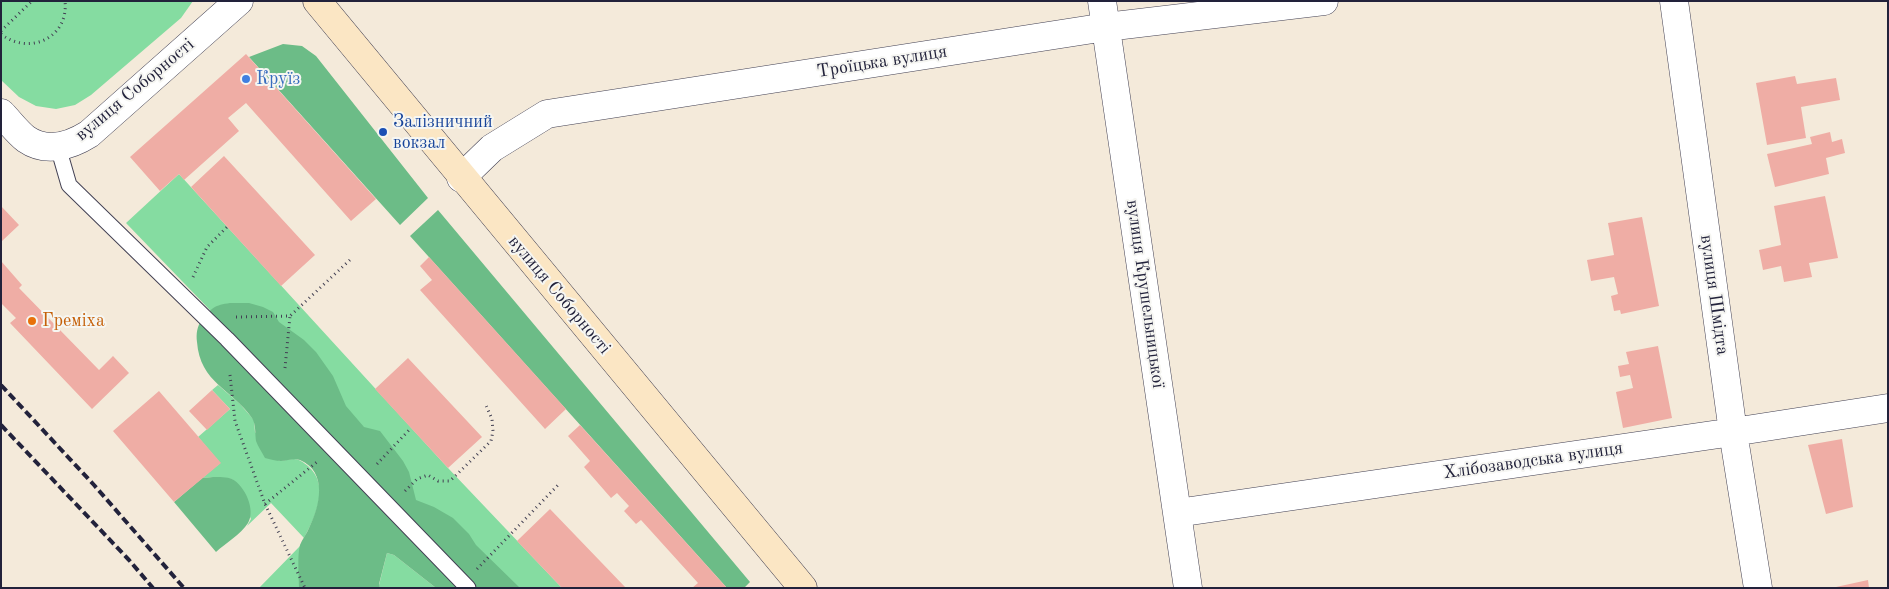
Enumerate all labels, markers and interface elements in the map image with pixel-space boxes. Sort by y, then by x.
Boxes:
street label: вулиця Соборності [71,34,199,146]
street label: Троїцька вулиця [815,41,949,83]
place label: Круїз [256,68,300,90]
marker: Круїз [240,73,252,85]
place label: Залізничний вокзал [393,111,493,154]
marker: Залізничний вокзал [377,126,389,138]
street label: вулиця Крушельницької [1121,198,1169,390]
street label: вулиця Соборності [503,231,615,359]
street label: вулиця Шмідта [1695,233,1733,357]
place label: Греміха [42,310,105,332]
marker: Греміха [26,315,38,327]
street label: Хлібозаводська вулиця [1442,438,1624,484]

